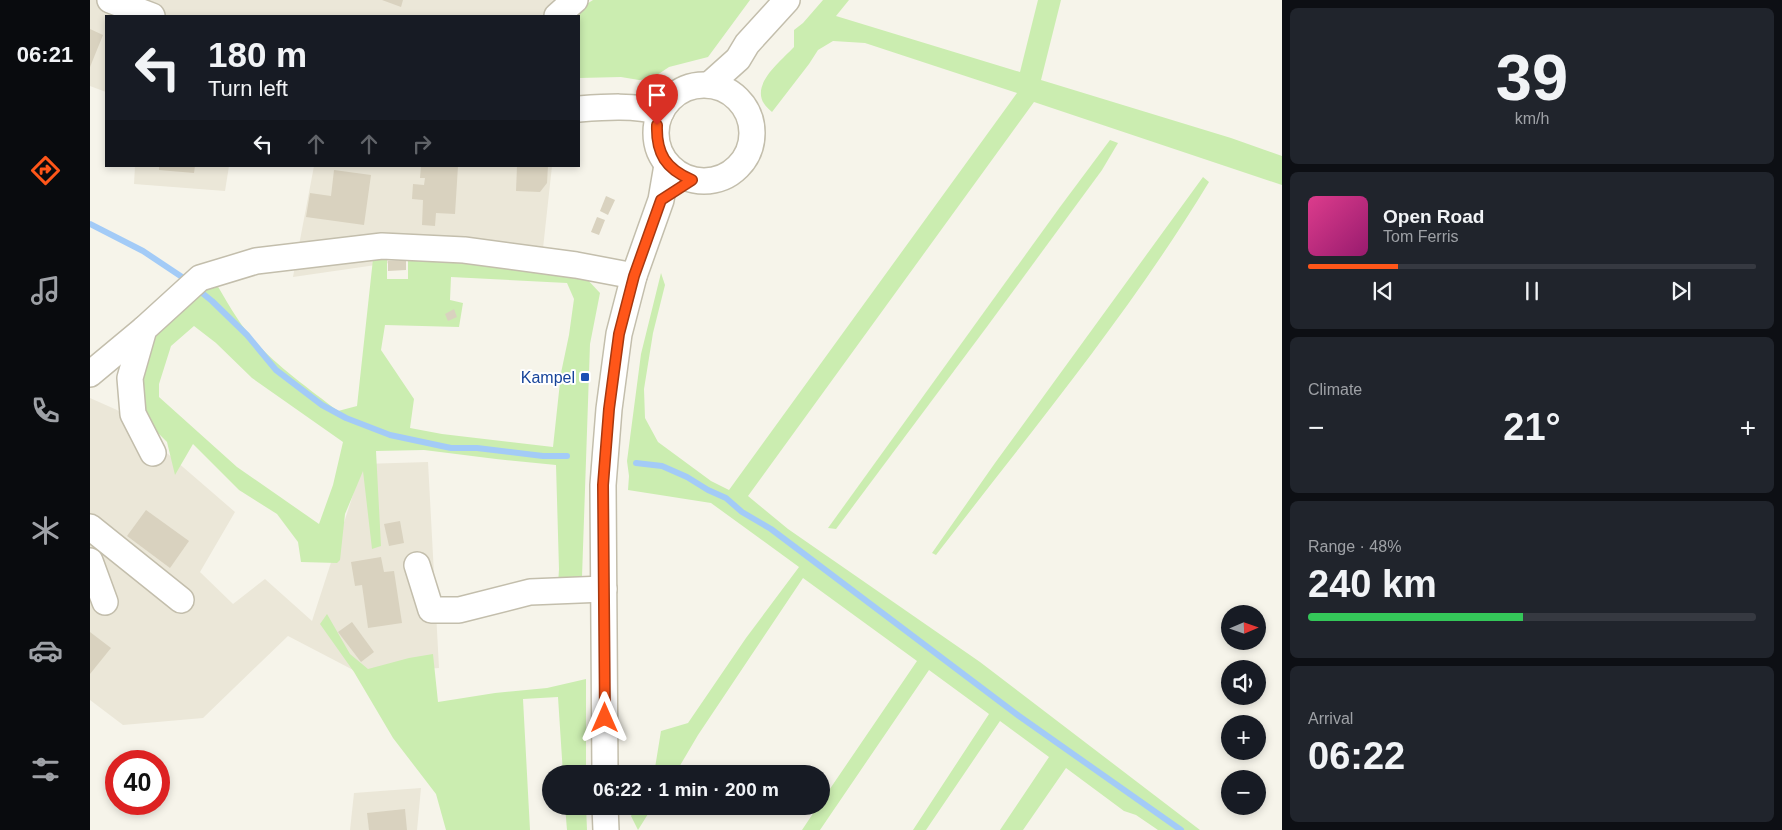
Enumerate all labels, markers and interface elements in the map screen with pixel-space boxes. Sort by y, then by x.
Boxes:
icon: left [125,35,190,100]
text: 180 m [208,35,307,74]
text: 39 [1496,41,1568,114]
text: 06:21 [17,42,73,67]
pin [636,74,678,125]
text: Turn left [208,76,288,101]
icon: arrive [643,81,671,109]
text: km/h [1515,110,1549,127]
icon: left [249,130,277,158]
icon: ahead [302,130,330,158]
icon: ahead [355,130,383,158]
icon: right [408,130,436,158]
icon: directions [28,153,63,188]
text: Open Road [1383,206,1484,227]
text: Tom Ferris [1383,228,1459,245]
icon: music [28,273,63,308]
icon: previous [1369,277,1397,305]
icon: pause [1518,277,1546,305]
icon: next [1667,277,1695,305]
place label: Kampel [521,369,575,386]
marker: Kampel [579,371,591,383]
text: Climate [1308,381,1362,398]
icon: phone [28,393,63,428]
text: 21° [1503,406,1561,448]
text: − [1308,412,1324,443]
text: + [1740,412,1756,443]
icon: climate [28,513,63,548]
text: Range · 48% [1308,538,1401,555]
text: 240 km [1308,563,1437,605]
north arrow [1221,605,1266,650]
map controls [1221,605,1266,815]
icon: car [28,633,63,668]
button: sound [1221,660,1266,705]
position arrow [578,691,630,743]
text: Arrival [1308,710,1353,727]
button: + [1221,715,1266,760]
text: 06:22 [1308,735,1405,777]
speed limit sign: 40 [105,750,170,815]
icon: filters [28,752,63,787]
button: − [1221,770,1266,815]
text: 06:22 · 1 min · 200 m [593,779,779,800]

